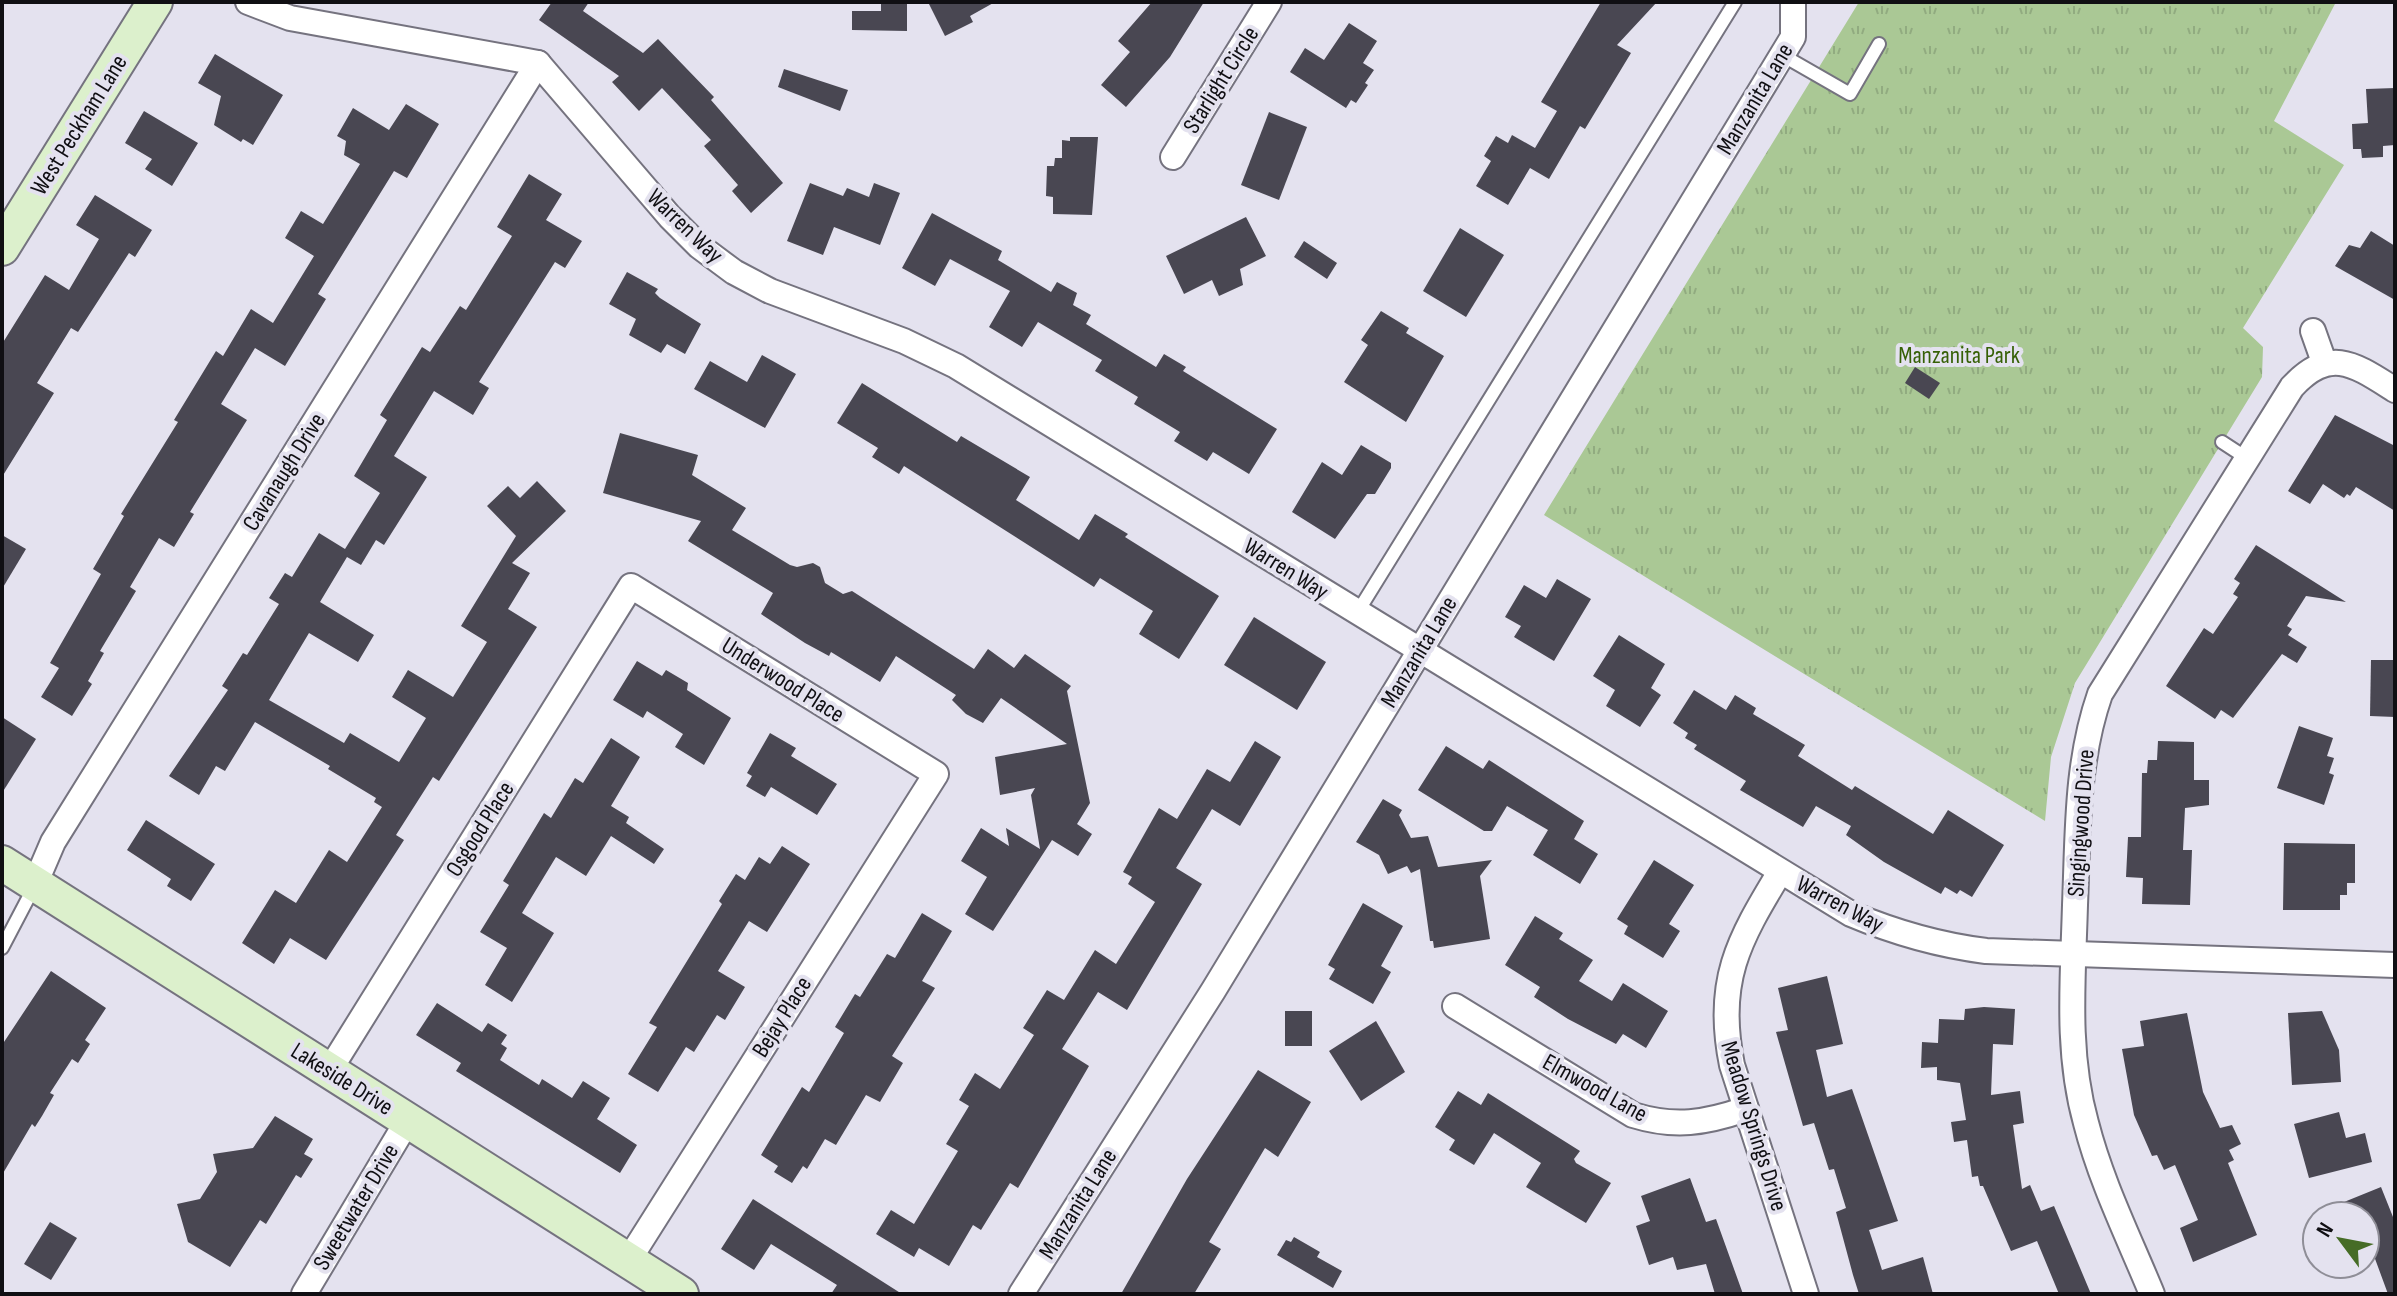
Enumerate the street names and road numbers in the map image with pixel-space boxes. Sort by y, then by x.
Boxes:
street label: Starlight Circle [1177,21,1265,139]
street label: Manzanita Lane [1710,38,1800,160]
street label: West Peckham Lane [24,49,134,201]
street label: Warren Way [641,183,729,269]
street label: Cavanaugh Drive [236,408,332,536]
street label: Warren Way [1238,532,1334,606]
street label: Manzanita Lane [1374,591,1464,713]
street label: Underwood Place [716,631,850,729]
street label: Singingwood Drive [2061,748,2101,898]
street label: Osgood Place [439,776,521,882]
street label: Warren Way [1791,869,1889,939]
street label: Bejay Place [746,971,818,1063]
street label: Lakeside Drive [286,1036,398,1122]
street label: Meadow Springs Drive [1714,1038,1794,1214]
street label: Elmwood Lane [1538,1047,1652,1129]
street label: Sweetwater Drive [307,1139,405,1275]
street label: Manzanita Lane [1033,1143,1123,1265]

